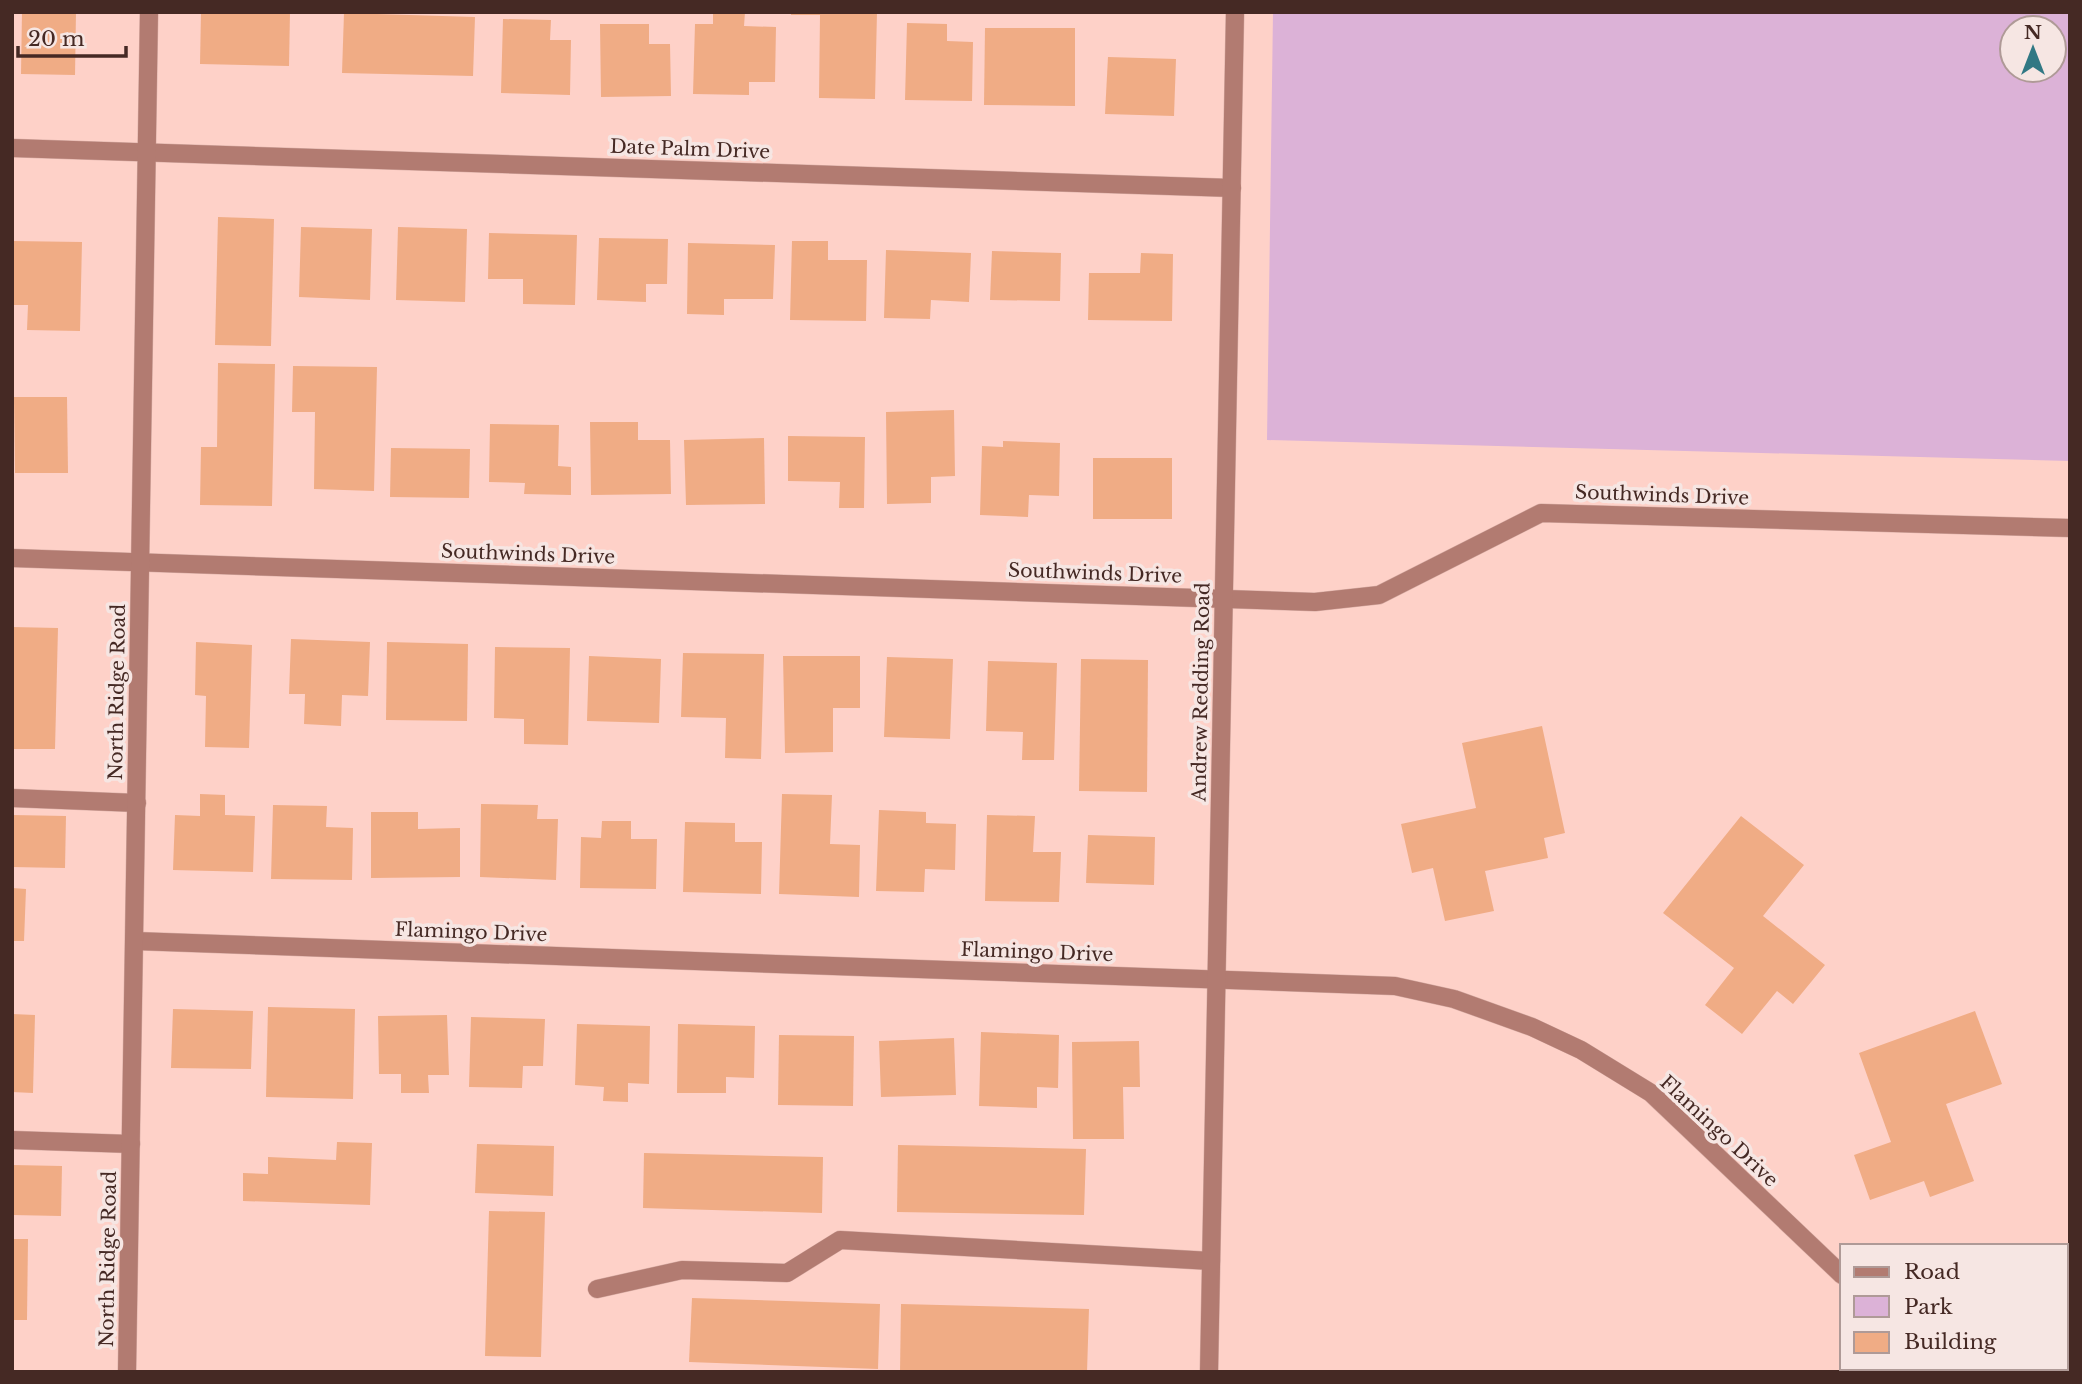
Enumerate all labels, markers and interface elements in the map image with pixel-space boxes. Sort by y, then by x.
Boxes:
scale bar [18,14,126,58]
north arrow [1998,14,2068,84]
text: N [2024,21,2042,44]
text: 20 m [28,26,85,52]
street label: Date Palm Drive [609,135,771,163]
street label: Southwinds Drive [1575,480,1749,510]
street label: Southwinds Drive [441,539,615,569]
street label: Southwinds Drive [1008,558,1182,588]
street label: Andrew Redding Road [1188,582,1214,803]
street label: North Ridge Road [104,604,130,780]
street label: Flamingo Drive [394,918,548,946]
street label: Flamingo Drive [960,938,1114,966]
street label: Flamingo Drive [1655,1070,1783,1192]
street label: North Ridge Road [95,1171,121,1347]
legend [1840,1244,2068,1370]
text: Road [1904,1259,1960,1285]
text: Park [1904,1294,1953,1320]
text: Building [1904,1329,1997,1355]

